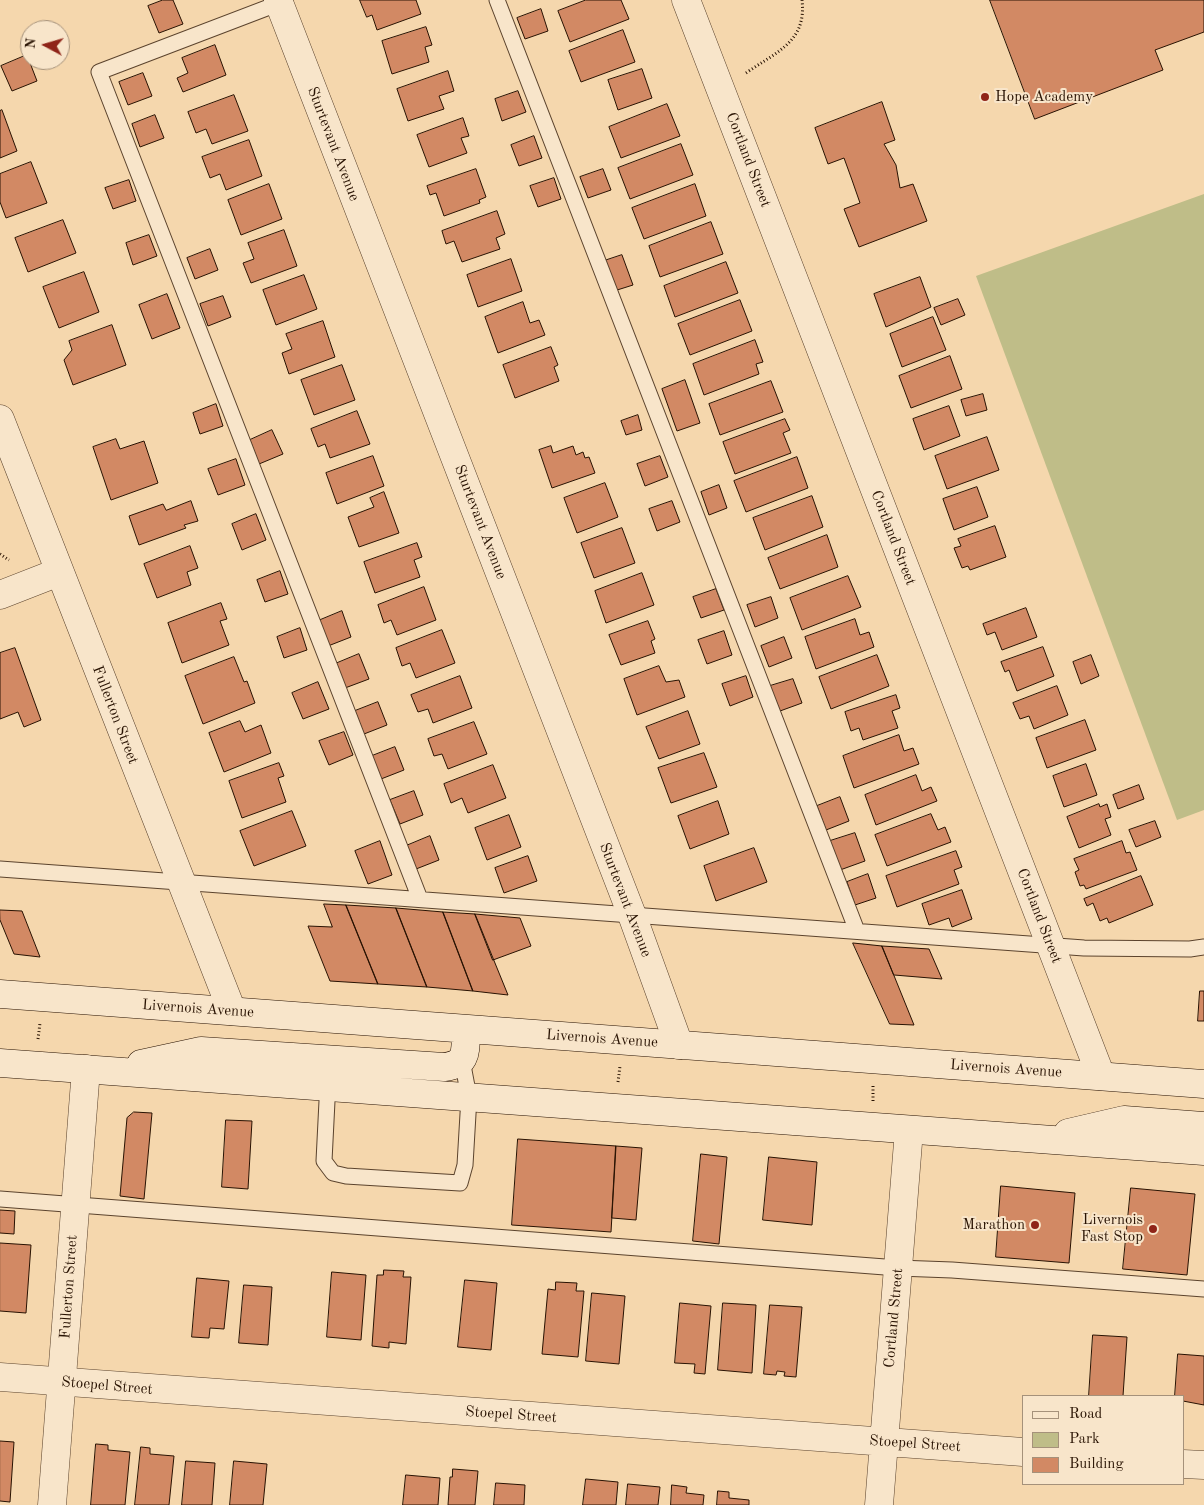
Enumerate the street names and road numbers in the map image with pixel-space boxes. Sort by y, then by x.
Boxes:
street label: Sturtevant Avenue [303,84,363,204]
street label: Cortland Street [722,110,774,210]
street label: Sturtevant Avenue [450,462,510,582]
street label: Cortland Street [867,488,919,588]
street label: Fullerton Street [88,663,142,767]
street label: Sturtevant Avenue [595,840,655,960]
street label: Cortland Street [1013,866,1065,966]
street label: Livernois Avenue [141,996,255,1022]
street label: Livernois Avenue [545,1026,659,1052]
street label: Livernois Avenue [949,1056,1063,1082]
street label: Fullerton Street [56,1234,82,1340]
street label: Cortland Street [881,1267,907,1369]
street label: Stoepel Street [61,1373,153,1399]
street label: Stoepel Street [465,1403,557,1427]
street label: Stoepel Street [869,1432,961,1456]

